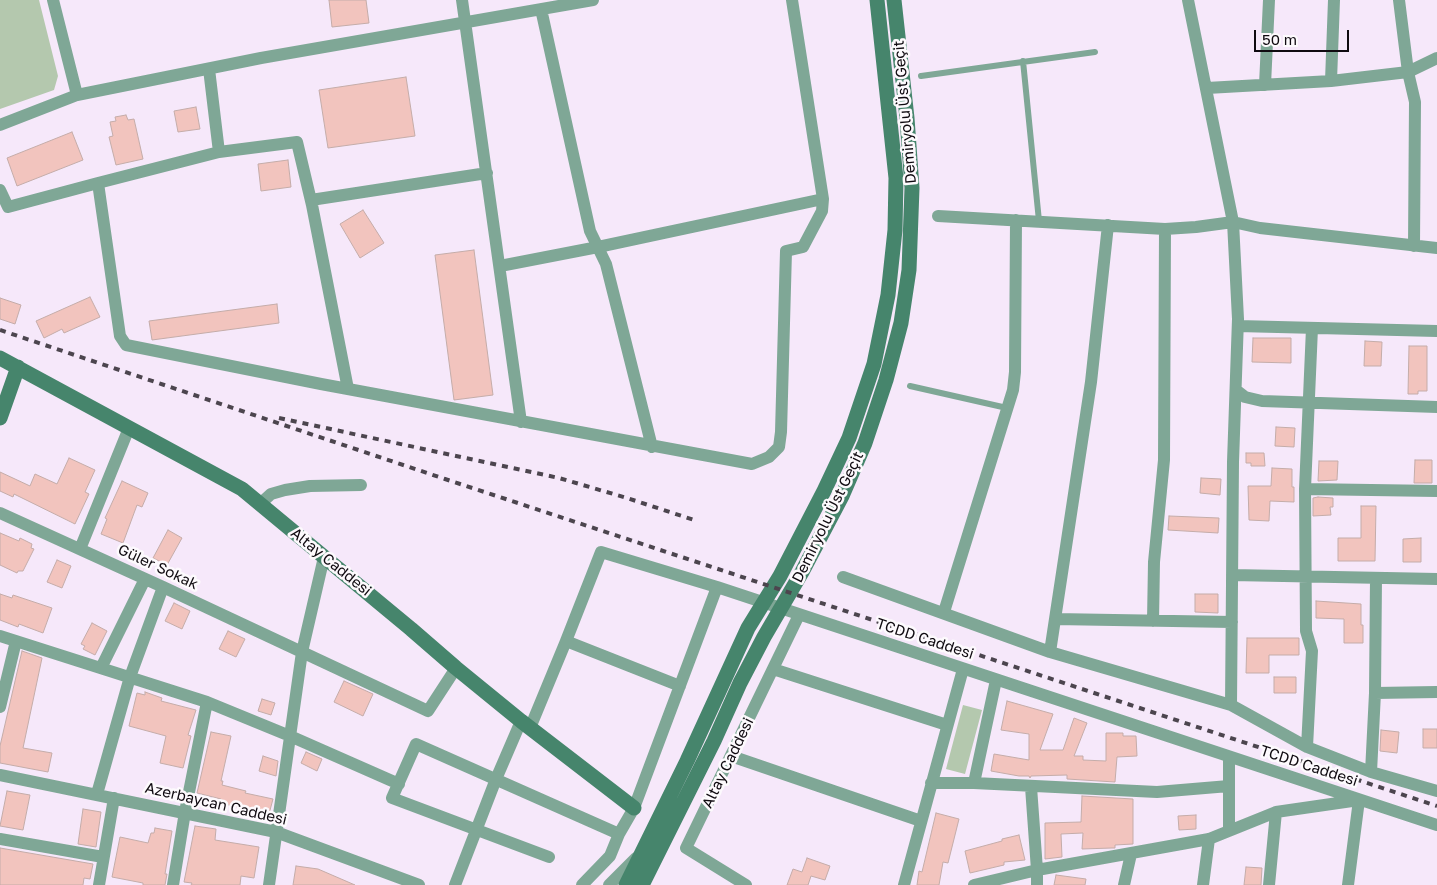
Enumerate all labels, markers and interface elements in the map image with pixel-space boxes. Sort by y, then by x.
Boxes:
scale bar [1257,20,1352,52]
text: 50 m [1262,30,1297,48]
street label: Demiryolu Üst Geçit [890,40,920,184]
street label: Demiryolu Üst Geçit [788,449,868,585]
street label: Altay Caddesi [287,524,375,600]
street label: Güler Sokak [115,541,201,593]
street label: TCDD Caddesi [874,615,976,663]
street label: Altay Caddesi [698,715,758,811]
street label: TCDD Caddesi [1258,742,1360,790]
street label: Azerbaycan Caddesi [143,779,289,829]

